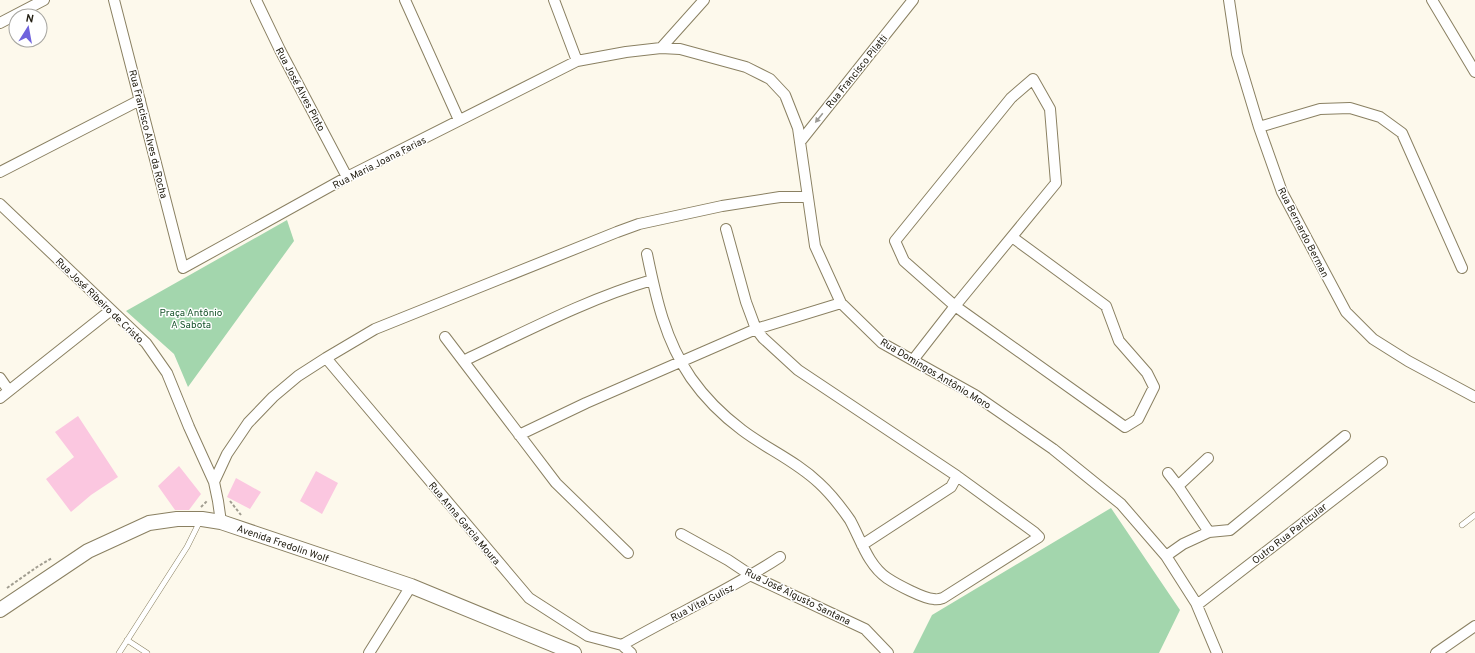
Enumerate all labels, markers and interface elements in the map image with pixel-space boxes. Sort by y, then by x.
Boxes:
north arrow [8,8,48,48]
text: N [25,12,35,27]
street label: Rua Francisco Pilatti [823,32,891,111]
street label: Rua José Alves Pinto [272,46,327,134]
street label: Rua Francisco Alves da Rocha [125,69,170,200]
one-way arrow [814,113,823,123]
street label: Rua Maria Joana Farias [331,134,429,193]
street label: Rua Bernardo Berman [1274,185,1331,280]
street label: Rua José Ribeiro de Cristo [52,256,146,347]
park label: Praça Antônio A Sabota [160,307,223,332]
street label: Rua Domingos Antônio Moro [877,336,993,413]
street label: Rua Anna Garcia Moura [425,480,502,568]
street label: Outro Rua Particular [1250,501,1330,568]
street label: Avenida Fredolin Wolf [235,523,331,566]
street label: Rua José Algusto Santana [742,566,853,629]
street label: Rua Vital Gulisz [669,582,737,625]

